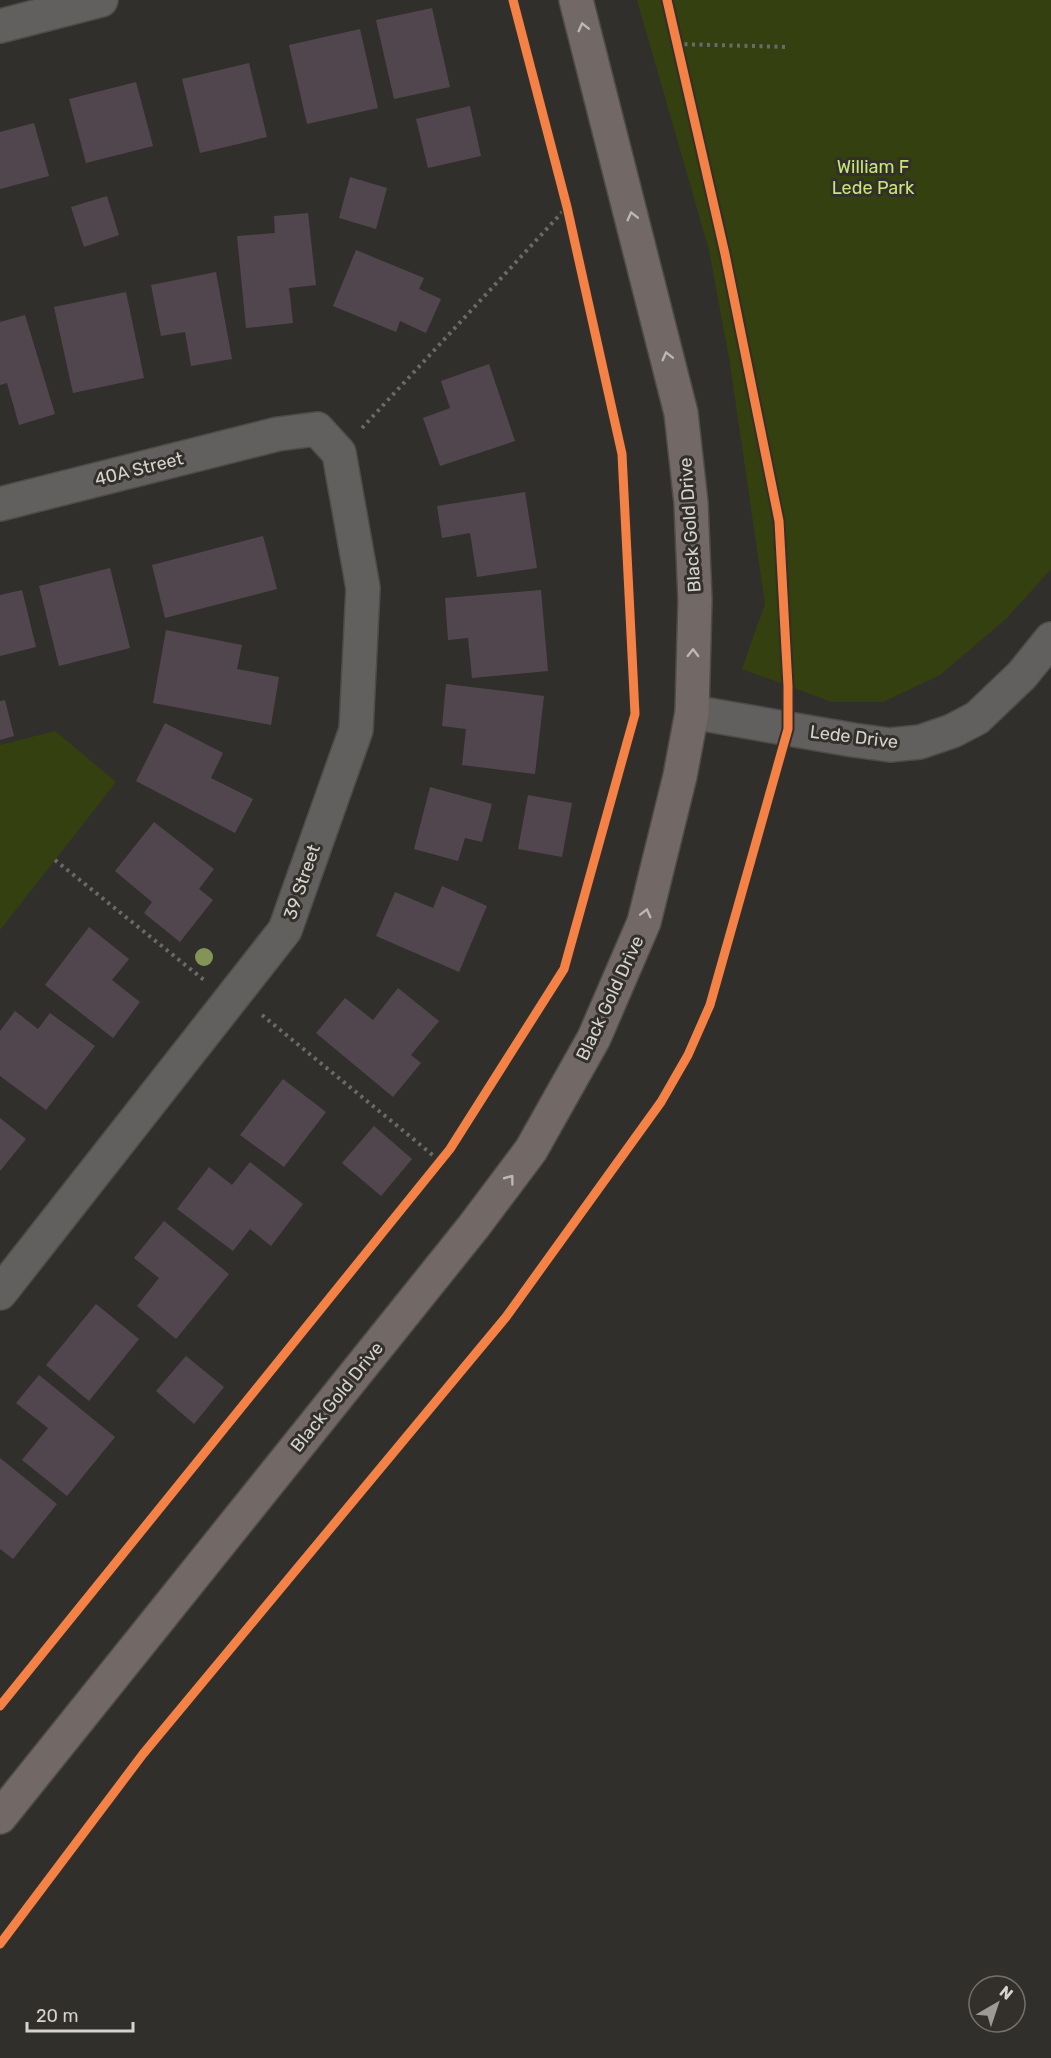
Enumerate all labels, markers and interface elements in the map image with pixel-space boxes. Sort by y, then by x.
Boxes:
one-way arrow [578,23,590,33]
park label: William F Lede Park [832,156,915,199]
one-way arrow [626,211,639,221]
one-way arrow [662,352,675,362]
street label: 40A Street [92,447,186,491]
street label: Black Gold Drive [674,457,706,593]
one-way arrow [687,649,699,658]
street label: Lede Drive [809,721,899,753]
street label: 39 Street [279,842,325,922]
one-way arrow [639,908,652,918]
street label: Black Gold Drive [571,932,649,1064]
one-way arrow [502,1174,513,1185]
street label: Black Gold Drive [286,1338,388,1456]
north arrow [967,1974,1027,2034]
text: N [996,1982,1017,2004]
scale bar [27,1995,134,2033]
text: 20 m [36,2005,78,2027]

